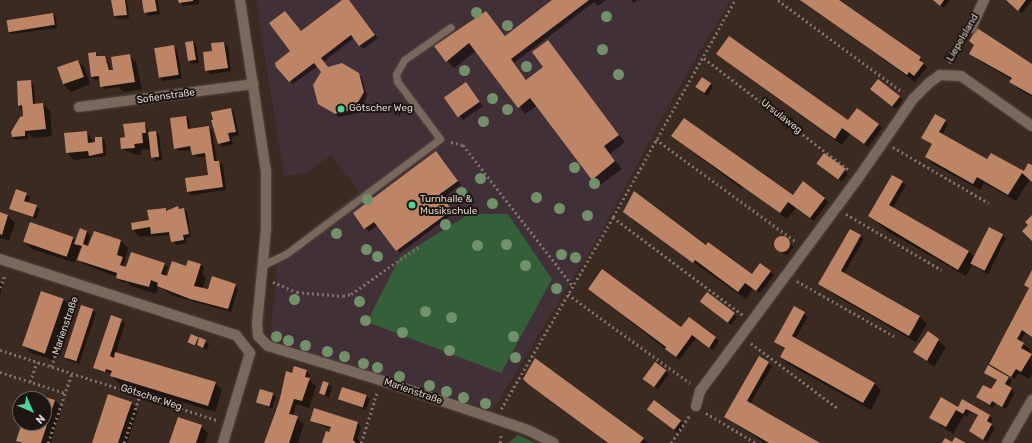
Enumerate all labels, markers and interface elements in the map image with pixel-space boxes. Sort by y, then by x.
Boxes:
street label: Liepelsland [945,12,981,64]
street label: Sofienstraße [136,87,196,107]
street label: Ursulaweg [758,97,804,137]
place label: Götscher Weg [349,103,413,115]
marker: Götscher Weg [336,104,346,114]
place label: Turnhalle & Musikschule [420,193,477,216]
marker: Turnhalle & Musikschule [407,200,417,210]
street label: Marienstraße [50,295,82,357]
street label: Marienstraße [382,376,444,408]
street label: Götscher Weg [119,382,183,414]
north arrow [12,391,52,431]
text: N [33,412,48,427]

